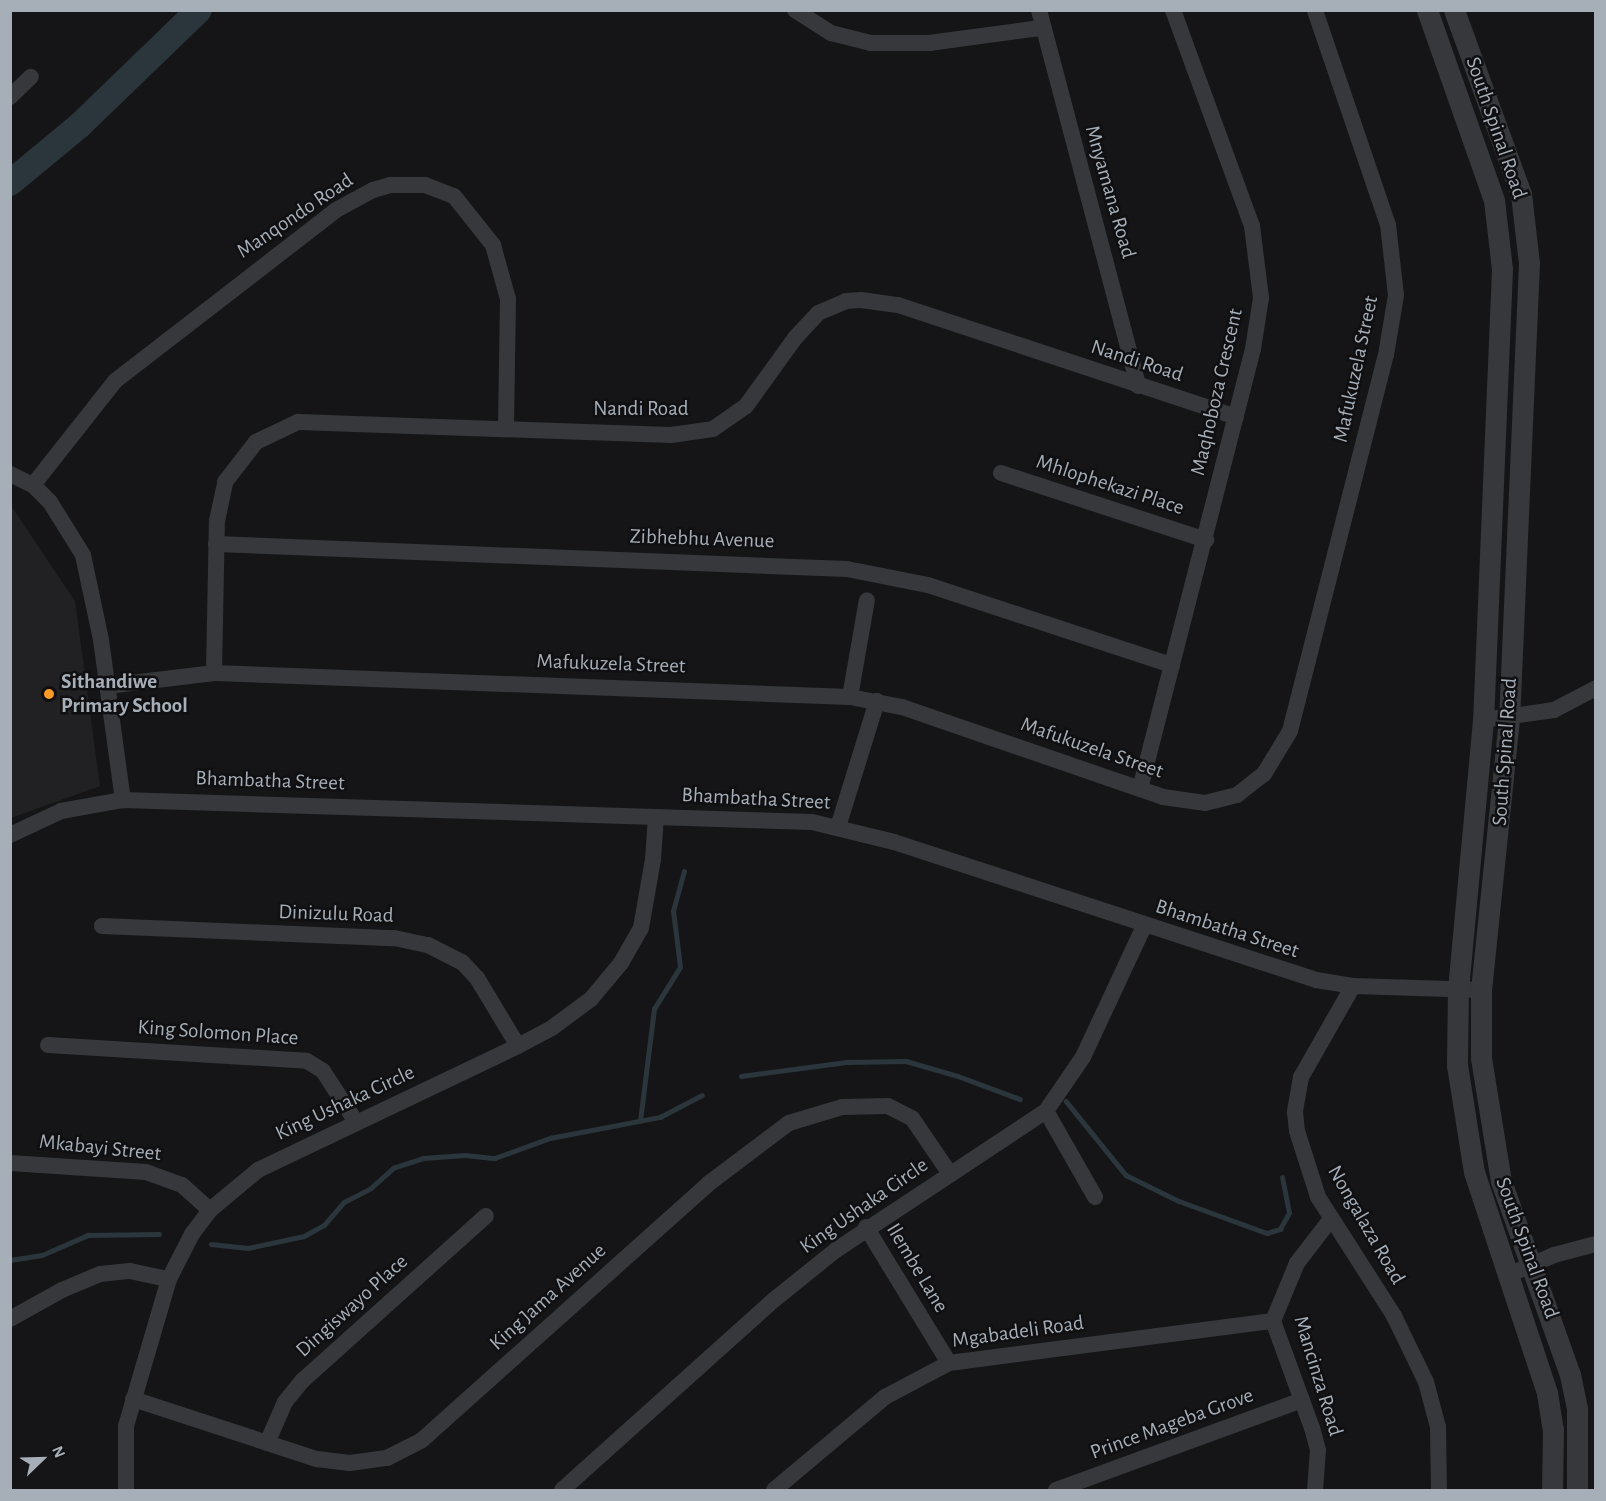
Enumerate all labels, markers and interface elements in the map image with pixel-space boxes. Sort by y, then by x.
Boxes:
street label: South Spinal Road [1460,54,1532,202]
street label: Mnyamana Road [1079,123,1141,261]
street label: Manqondo Road [232,168,358,264]
street label: Mafukuzela Street [1328,293,1384,445]
street label: Maqhoboza Crescent [1186,306,1248,478]
street label: Nandi Road [1088,334,1186,388]
street label: Nandi Road [593,396,689,422]
street label: Mhlophekazi Place [1033,449,1187,521]
street label: Zibhebhu Avenue [629,524,775,554]
street label: Mafukuzela Street [536,649,686,679]
place label: Sithandiwe Primary School [61,669,188,719]
street label: South Spinal Road [1487,677,1523,827]
marker: Sithandiwe Primary School [42,687,56,701]
street label: Mafukuzela Street [1017,712,1167,784]
street label: Bhambatha Street [195,766,345,796]
street label: Bhambatha Street [681,783,831,815]
street label: Bhambatha Street [1152,894,1302,964]
street label: Dinizulu Road [278,899,394,929]
street label: King Solomon Place [137,1015,299,1051]
street label: King Ushaka Circle [271,1060,419,1146]
street label: Mkabayi Street [38,1129,162,1167]
street label: King Ushaka Circle [795,1152,933,1260]
street label: Nongalaza Road [1322,1161,1410,1289]
street label: South Spinal Road [1490,1174,1564,1322]
street label: Ilembe Lane [880,1219,954,1317]
street label: King Jama Avenue [485,1238,611,1356]
street label: Dingiswayo Place [291,1249,413,1363]
street label: Mgabadeli Road [951,1310,1085,1354]
street label: Mancinza Road [1288,1313,1348,1439]
street label: Prince Mageba Grove [1087,1383,1257,1465]
north arrow [12,1429,72,1489]
text: N [49,1444,68,1460]

